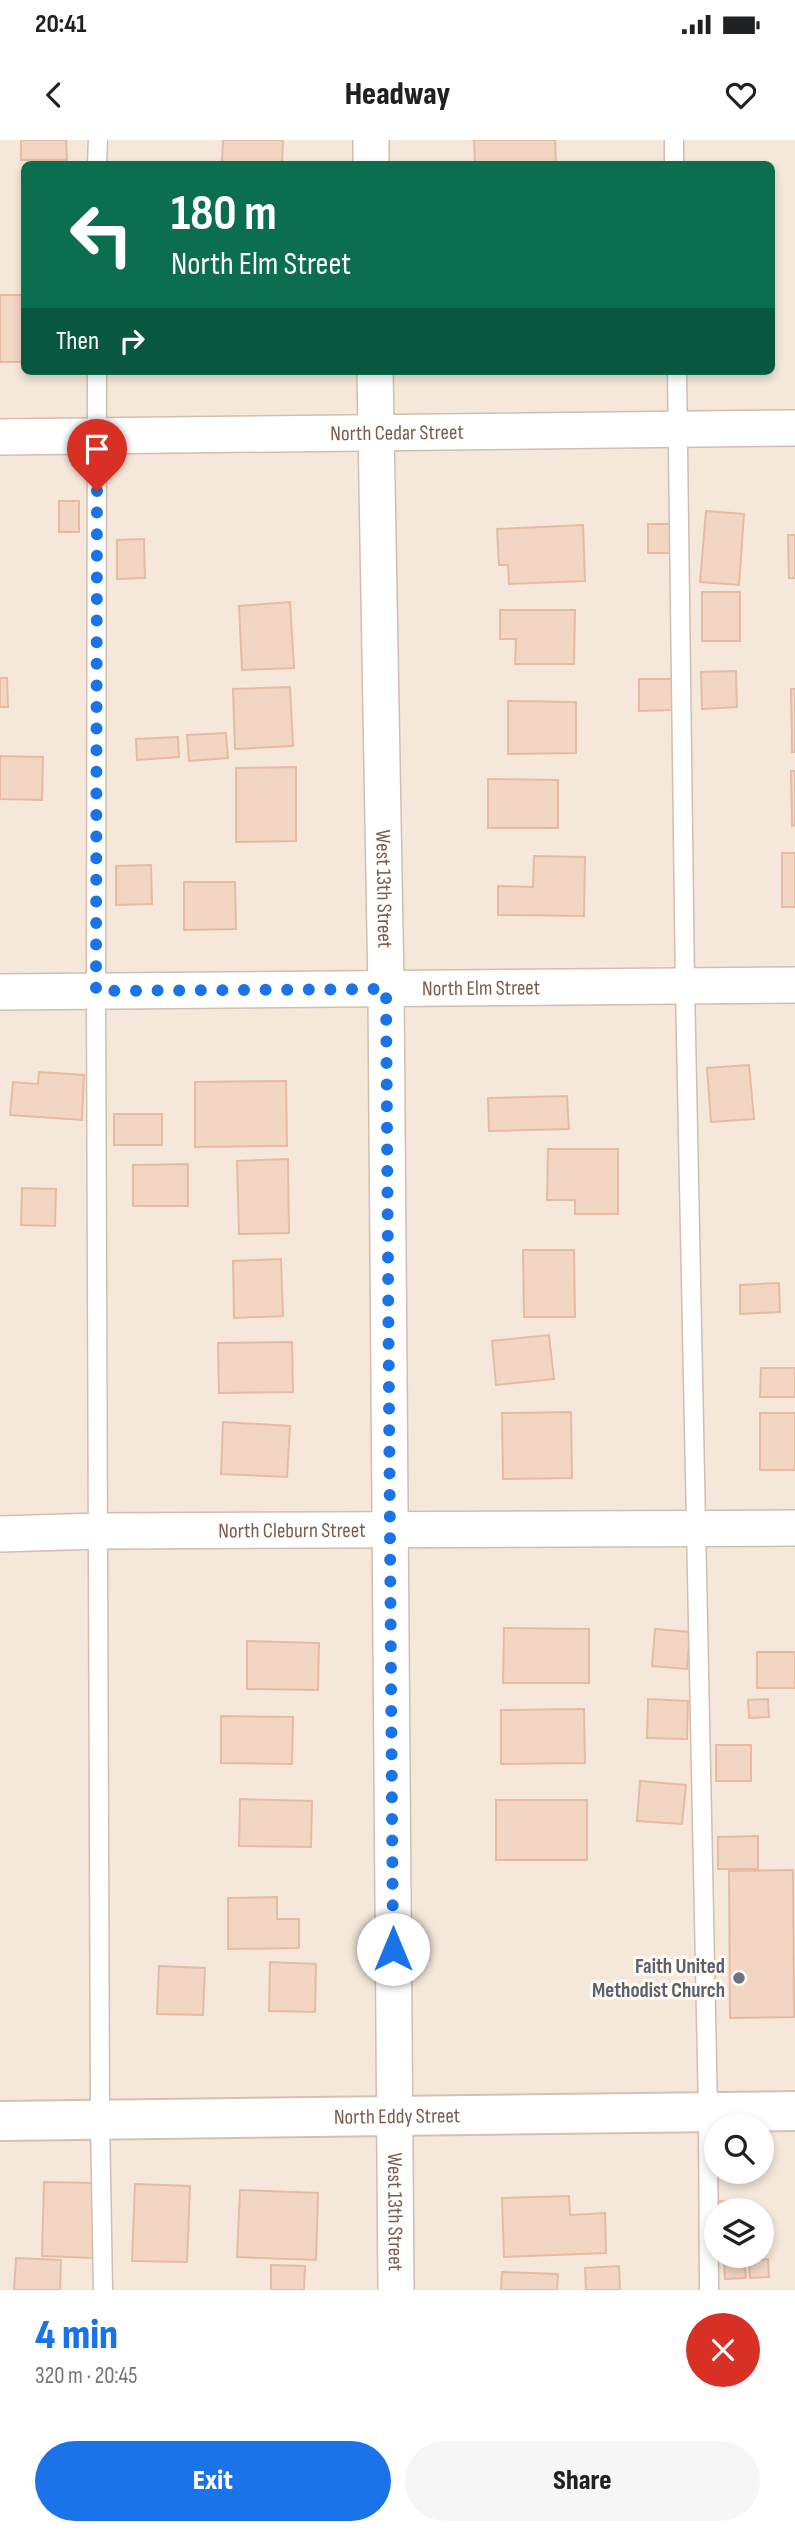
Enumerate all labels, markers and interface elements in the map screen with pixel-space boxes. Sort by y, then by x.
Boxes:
text: 20:41 [35,9,87,40]
text: Headway [345,75,450,114]
icon: back [35,76,73,114]
icon: heart [722,76,760,114]
text: 180 m [171,185,277,244]
icon: left [56,189,147,280]
text: North Elm Street [171,245,351,284]
icon: right [113,322,151,360]
text: Then [56,326,99,357]
pin [67,419,127,491]
street label: North Cedar Street [330,419,464,446]
icon: arrive [78,430,116,468]
street label: West 13th Street [371,830,398,948]
street label: North Elm Street [422,975,540,1001]
street label: North Cleburn Street [218,1517,366,1543]
position arrow [356,1912,430,1986]
place label: Faith United Methodist Church [592,1954,725,2003]
marker: Faith United Methodist Church [731,1970,747,1986]
street label: North Eddy Street [334,2103,460,2129]
map controls [704,2114,774,2268]
button: search [704,2114,774,2184]
street label: West 13th Street [382,2153,408,2271]
button: layers [704,2198,774,2268]
text: 4 min [35,2310,118,2361]
button: close [686,2313,760,2387]
text: 320 m · 20:45 [35,2362,137,2390]
button: Exit [35,2441,391,2521]
button: Share [405,2441,760,2521]

